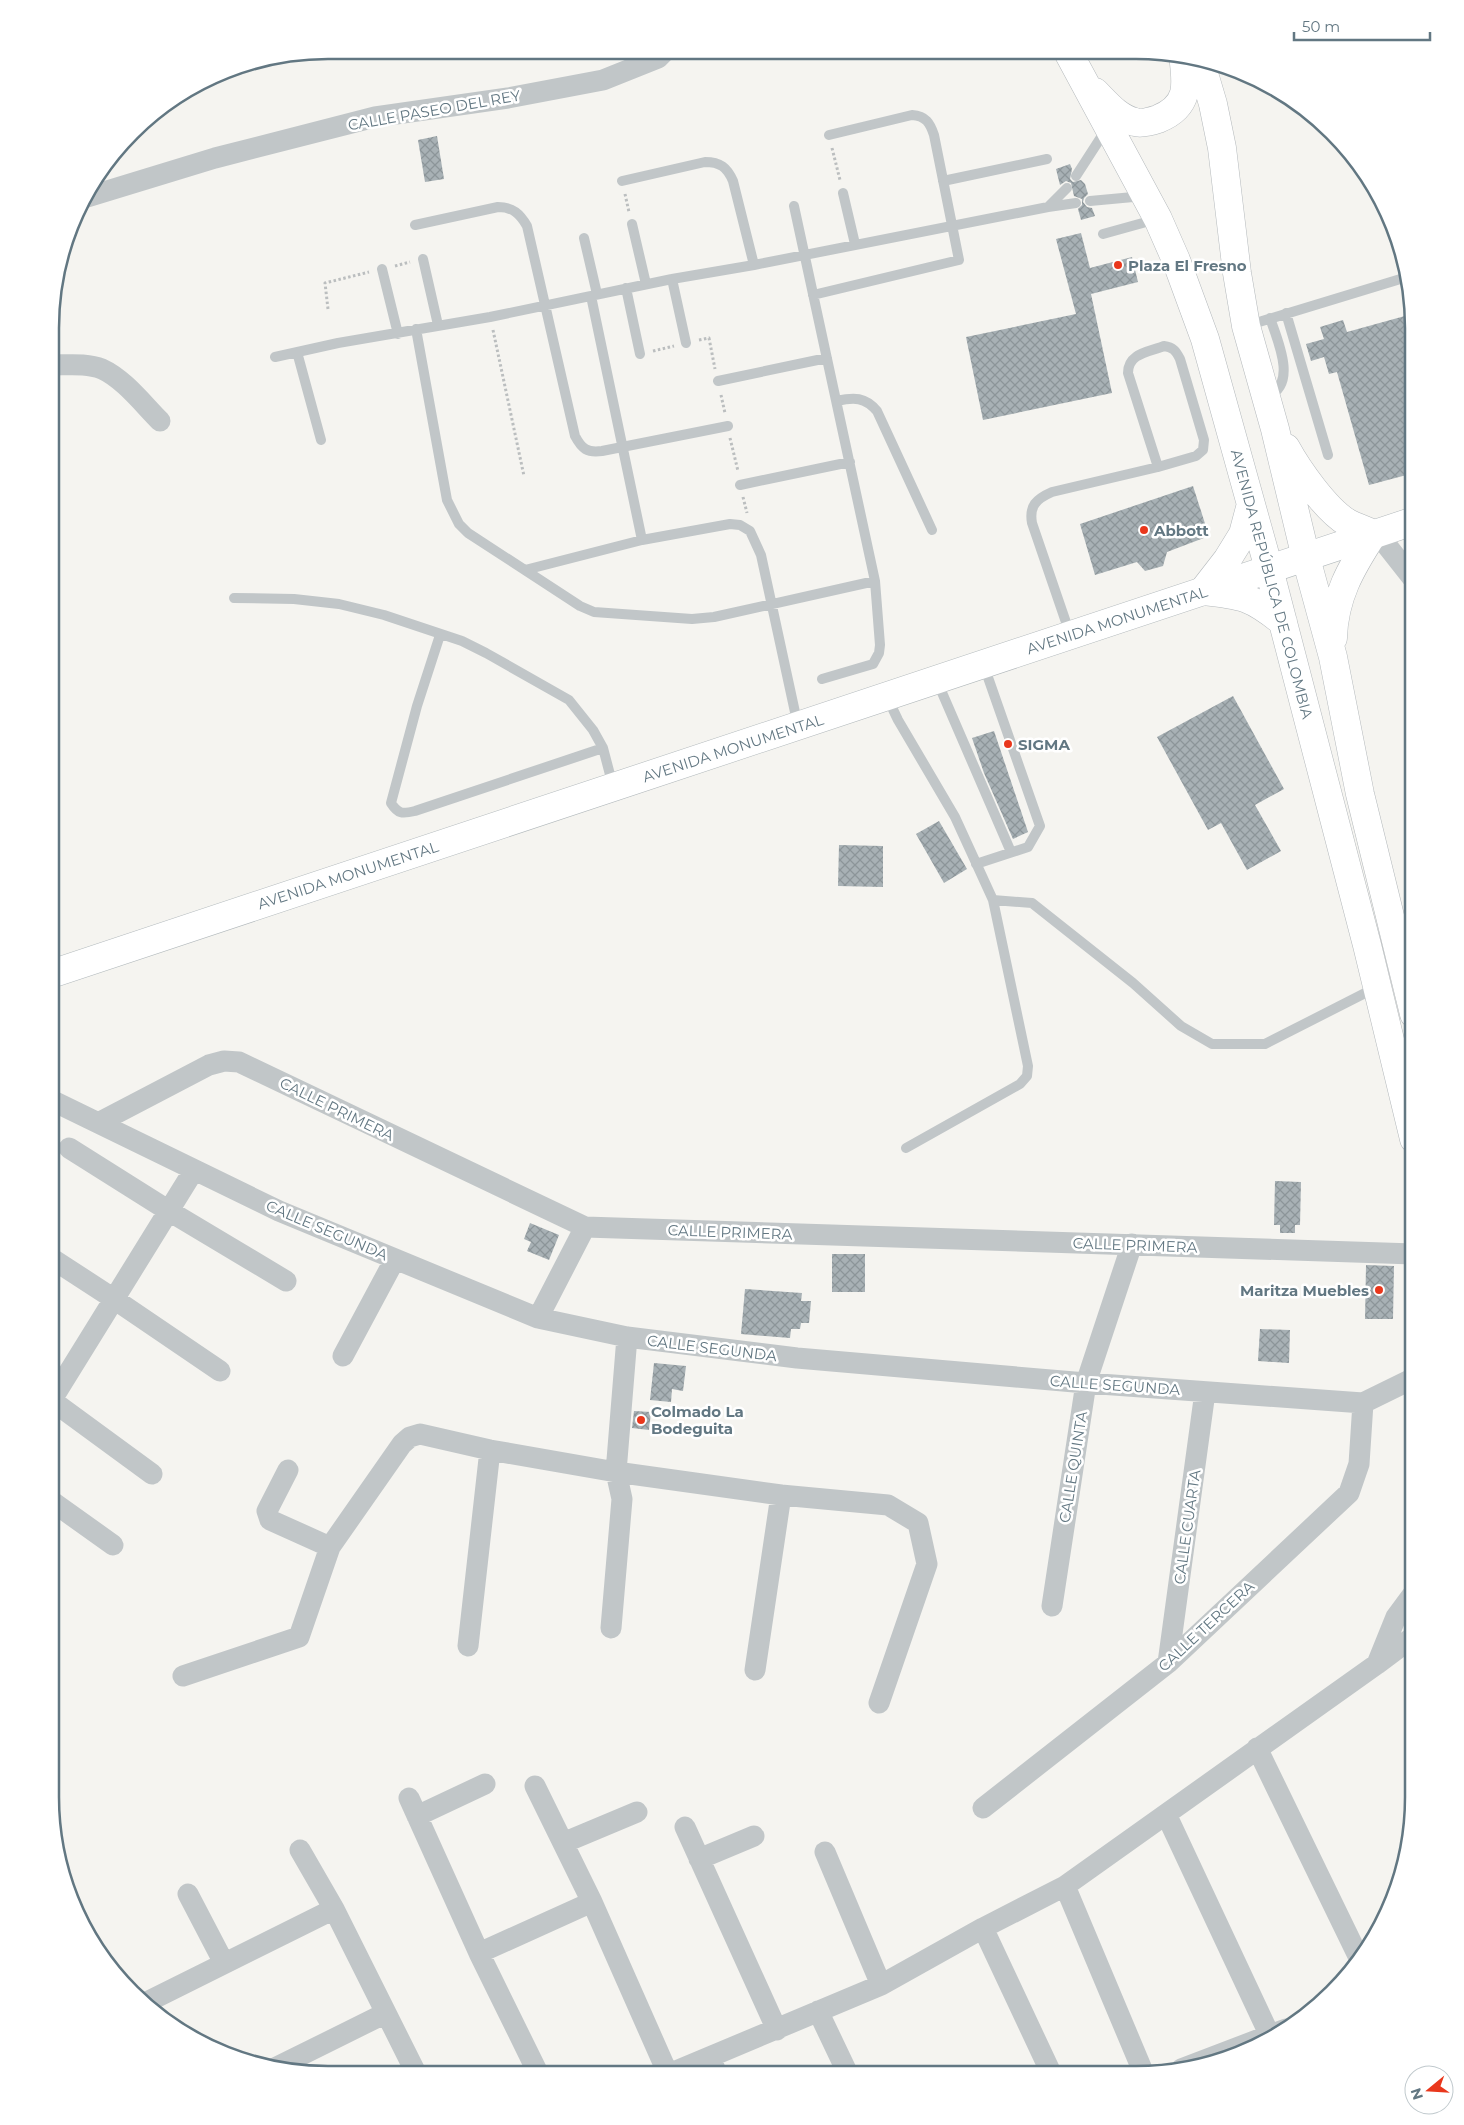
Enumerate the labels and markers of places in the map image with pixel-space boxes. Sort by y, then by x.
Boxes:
place label: Plaza El Fresno [1128,256,1247,275]
marker: Plaza El Fresno [1112,259,1124,271]
place label: Abbott [1153,521,1209,540]
marker: Abbott [1138,524,1150,536]
place label: SIGMA [1018,735,1070,754]
marker: SIGMA [1002,738,1014,750]
place label: Maritza Muebles [1240,1281,1369,1300]
marker: Maritza Muebles [1373,1284,1385,1296]
place label: Colmado La Bodeguita [651,1402,744,1438]
marker: Colmado La Bodeguita [635,1414,647,1426]

